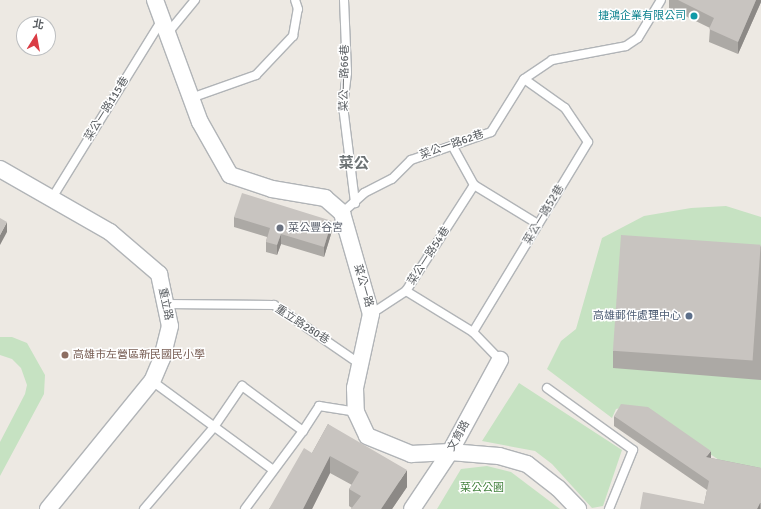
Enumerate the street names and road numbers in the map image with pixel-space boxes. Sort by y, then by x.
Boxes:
street label: 菜公一路66巷 [338,44,352,112]
street label: 菜公一路115巷 [82,75,132,143]
street label: 菜公一路62巷 [418,128,486,162]
street label: 菜公一路52巷 [521,183,567,247]
street label: 菜公一路54巷 [405,224,453,288]
street label: 菜公一路 [351,263,375,309]
street label: 重立路 [155,286,175,322]
street label: 重立路280巷 [272,303,332,347]
street label: 文育路 [445,418,473,454]

